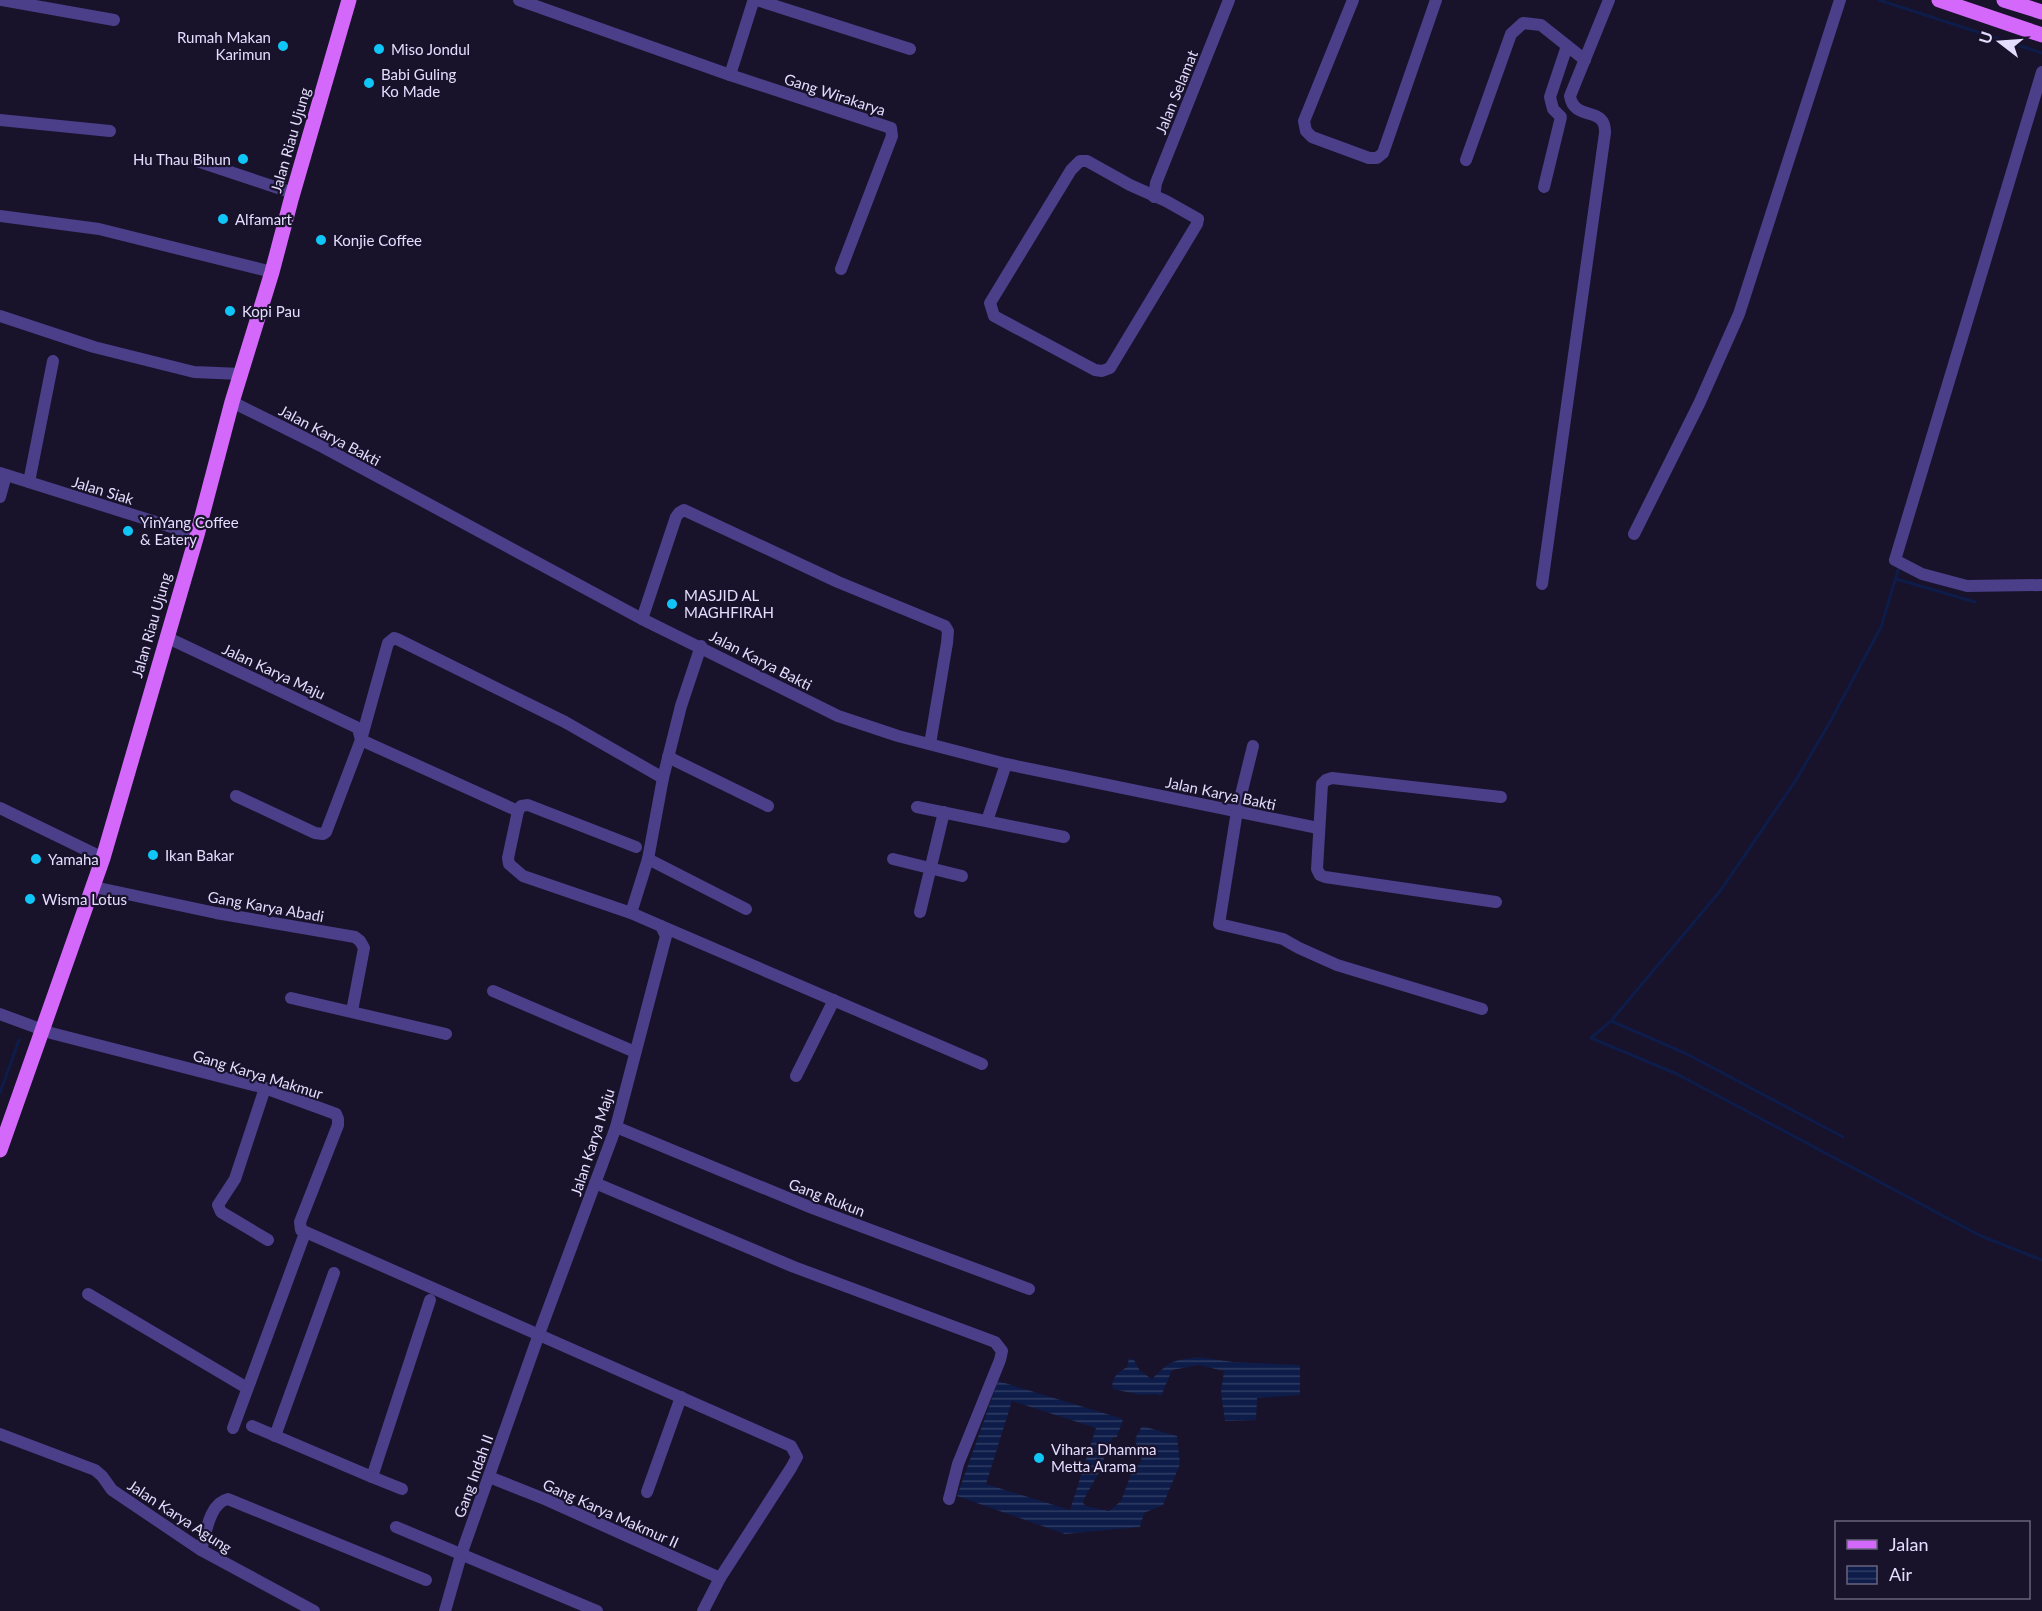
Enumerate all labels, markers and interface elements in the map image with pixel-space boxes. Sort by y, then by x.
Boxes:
north arrow [1970,12,2030,72]
place label: Rumah Makan Karimun [177,28,271,63]
text: U [1974,29,1996,46]
marker: Rumah Makan Karimun [276,39,290,53]
place label: Miso Jondul [391,40,470,58]
marker: Miso Jondul [372,42,386,56]
street label: Jalan Selamat [1151,47,1201,137]
place label: Babi Guling Ko Made [381,65,457,100]
street label: Gang Wirakarya [782,69,888,119]
marker: Babi Guling Ko Made [362,76,376,90]
street label: Jalan Riau Ujung [266,85,314,195]
place label: Hu Thau Bihun [133,150,231,168]
marker: Hu Thau Bihun [236,152,250,166]
place label: Alfamart [235,210,293,228]
marker: Alfamart [216,212,230,226]
place label: Konjie Coffee [333,231,422,249]
marker: Konjie Coffee [314,233,328,247]
place label: Kopi Pau [242,302,300,320]
marker: Kopi Pau [223,304,237,318]
street label: Jalan Karya Bakti [276,401,384,469]
street label: Jalan Siak [70,472,136,508]
place label: YinYang Coffee & Eatery [140,513,239,548]
marker: YinYang Coffee & Eatery [121,524,135,538]
street label: Jalan Riau Ujung [127,570,175,680]
place label: MASJID AL MAGHFIRAH [684,586,774,621]
marker: MASJID AL MAGHFIRAH [665,597,679,611]
street label: Jalan Karya Bakti [707,626,815,694]
street label: Jalan Karya Maju [220,639,328,703]
street label: Jalan Karya Bakti [1164,773,1278,813]
place label: Ikan Bakar [165,846,234,864]
marker: Ikan Bakar [146,848,160,862]
place label: Yamaha [48,850,99,868]
marker: Yamaha [29,852,43,866]
street label: Gang Karya Abadi [207,887,325,925]
place label: Wisma Lotus [42,890,127,908]
marker: Wisma Lotus [23,892,37,906]
street label: Gang Karya Makmur [191,1046,326,1102]
street label: Jalan Karya Maju [566,1086,618,1198]
street label: Gang Rukun [786,1174,868,1220]
street label: Gang Indah II [450,1432,496,1520]
place label: Vihara Dhamma Metta Arama [1051,1440,1156,1475]
marker: Vihara Dhamma Metta Arama [1032,1451,1046,1465]
street label: Gang Karya Makmur II [540,1475,682,1551]
street label: Jalan Karya Agung [125,1476,236,1556]
legend [1835,1521,2030,1599]
text: Jalan [1889,1533,1928,1555]
text: Air [1889,1563,1912,1585]

